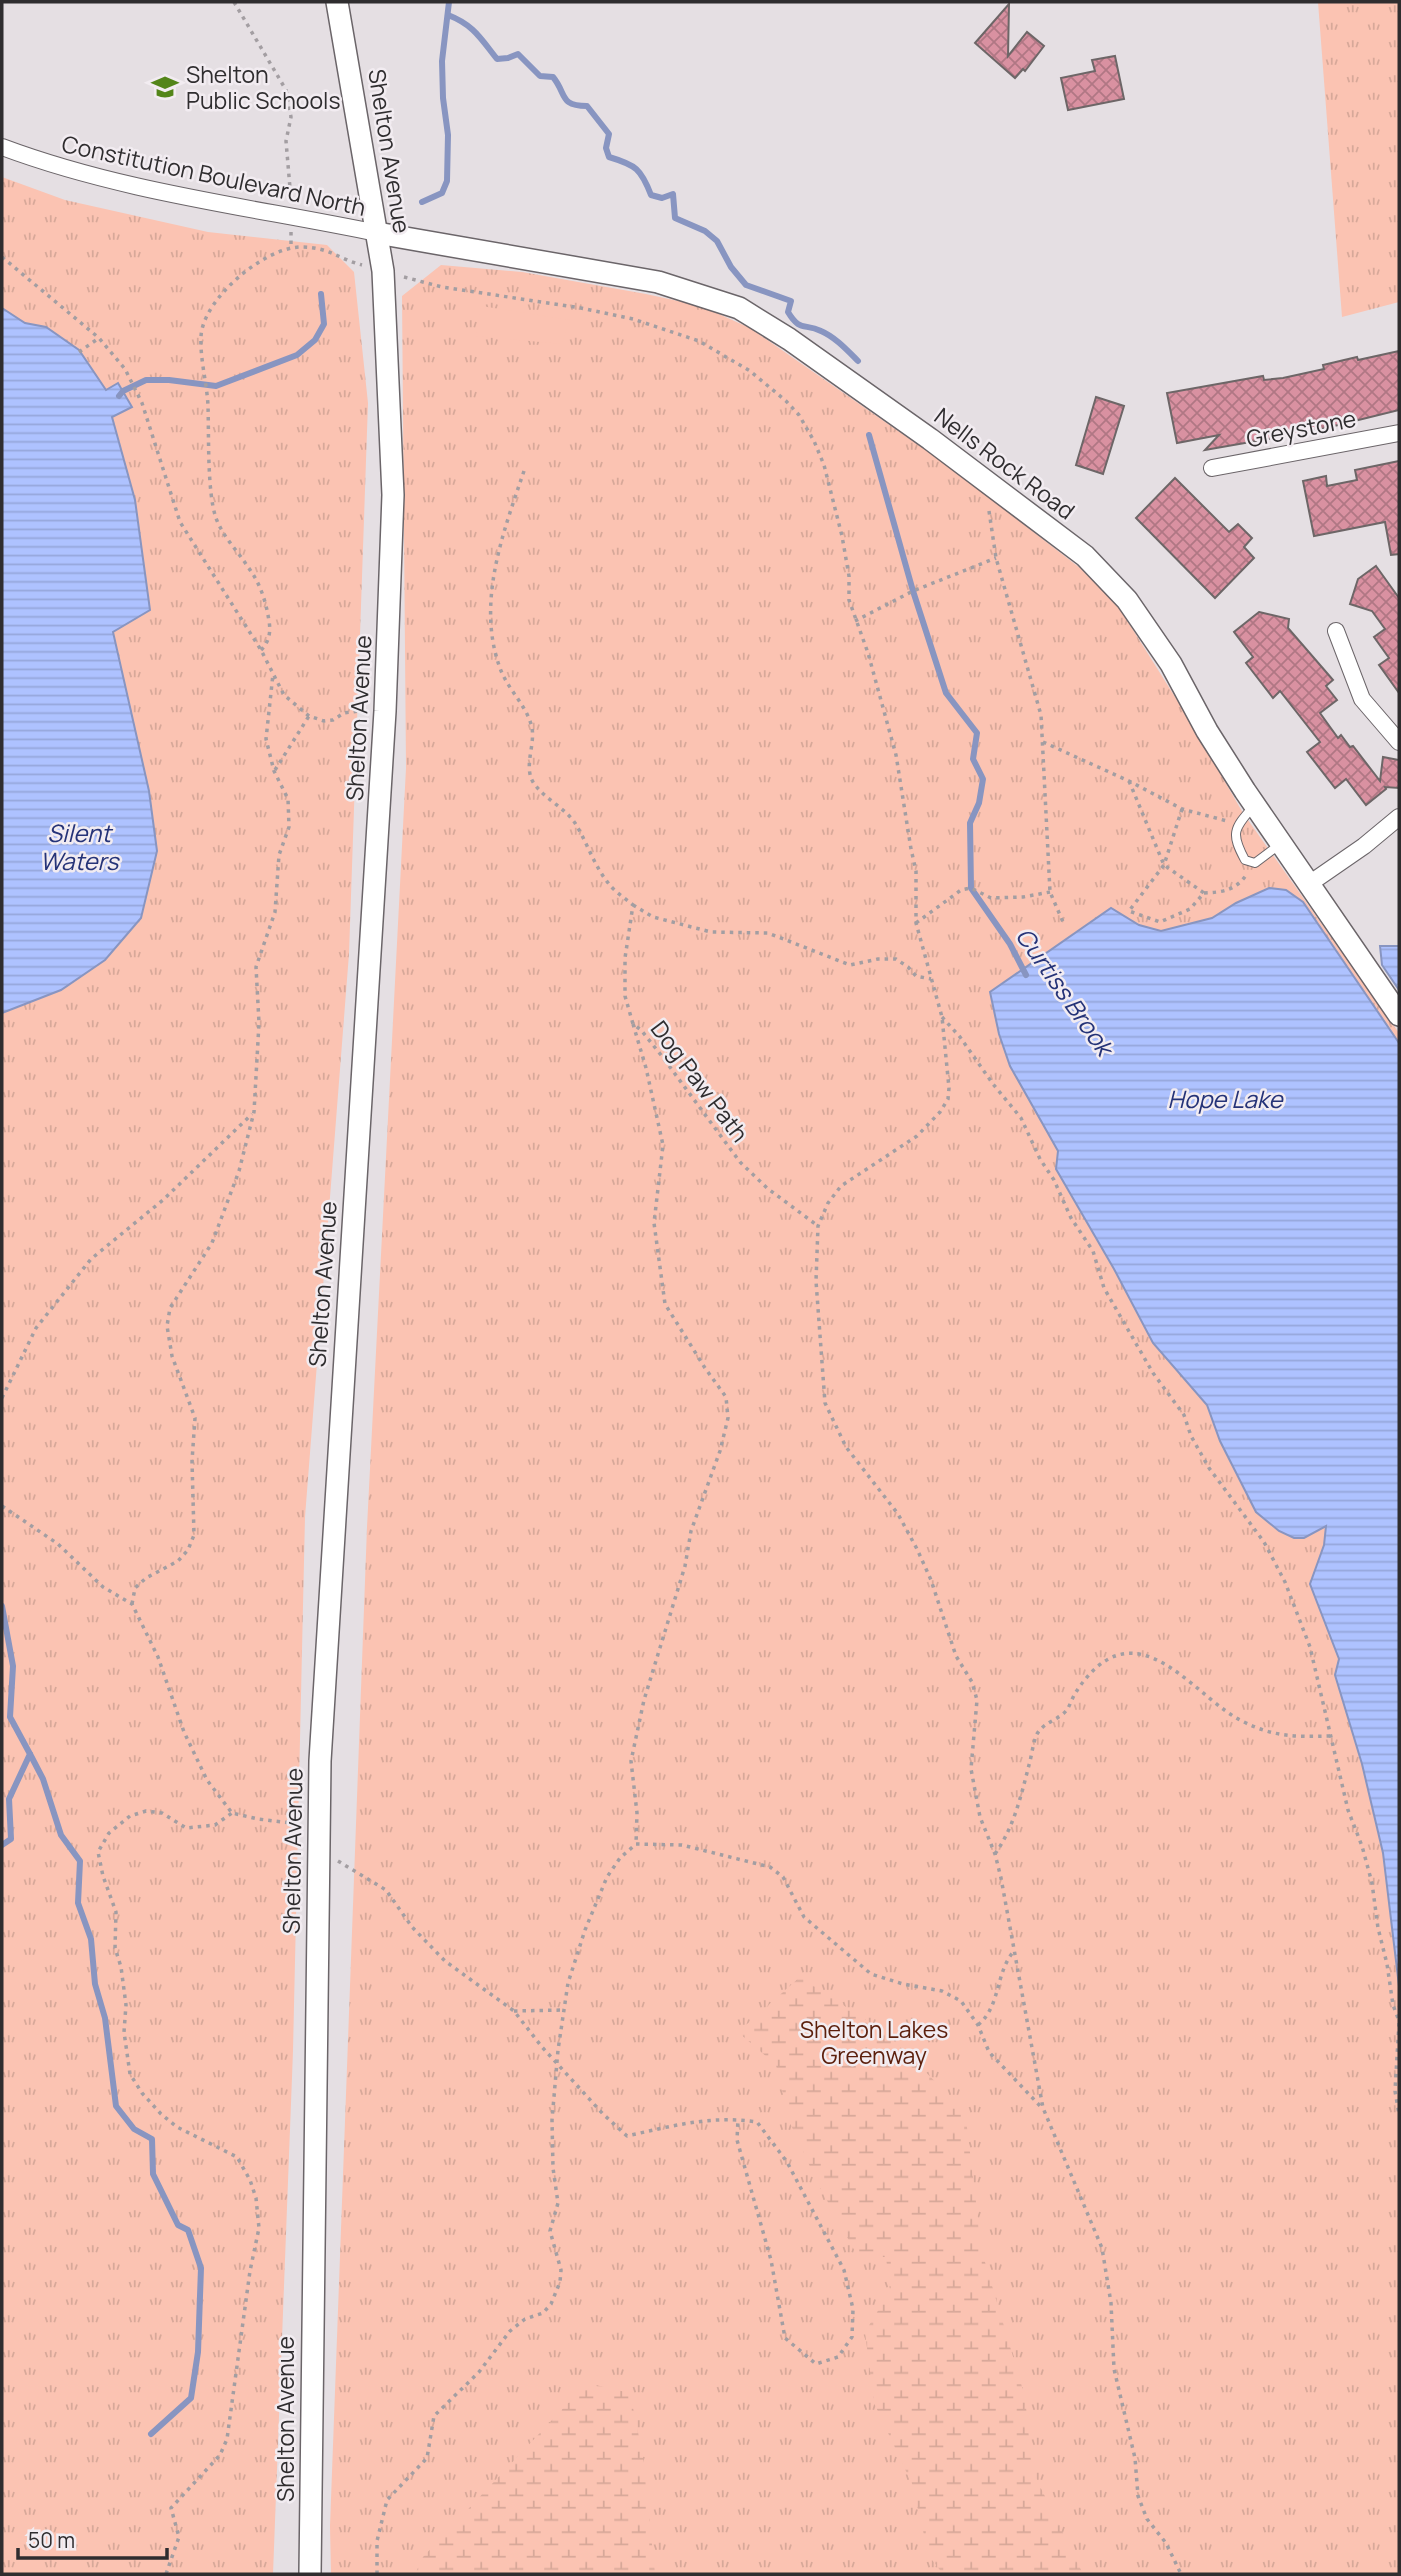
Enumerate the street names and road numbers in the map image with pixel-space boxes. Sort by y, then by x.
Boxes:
street label: Shelton Avenue [361,67,419,235]
street label: Constitution Boulevard North [59,127,369,223]
street label: Nells Rock Road [928,400,1082,526]
street label: Greystone [1243,402,1359,454]
street label: Shelton Avenue [338,634,378,802]
street label: Dog Paw Path [644,1014,756,1148]
street label: Shelton Avenue [300,1200,344,1368]
street label: Shelton Avenue [275,1768,309,1934]
street label: Shelton Avenue [269,2336,301,2502]

